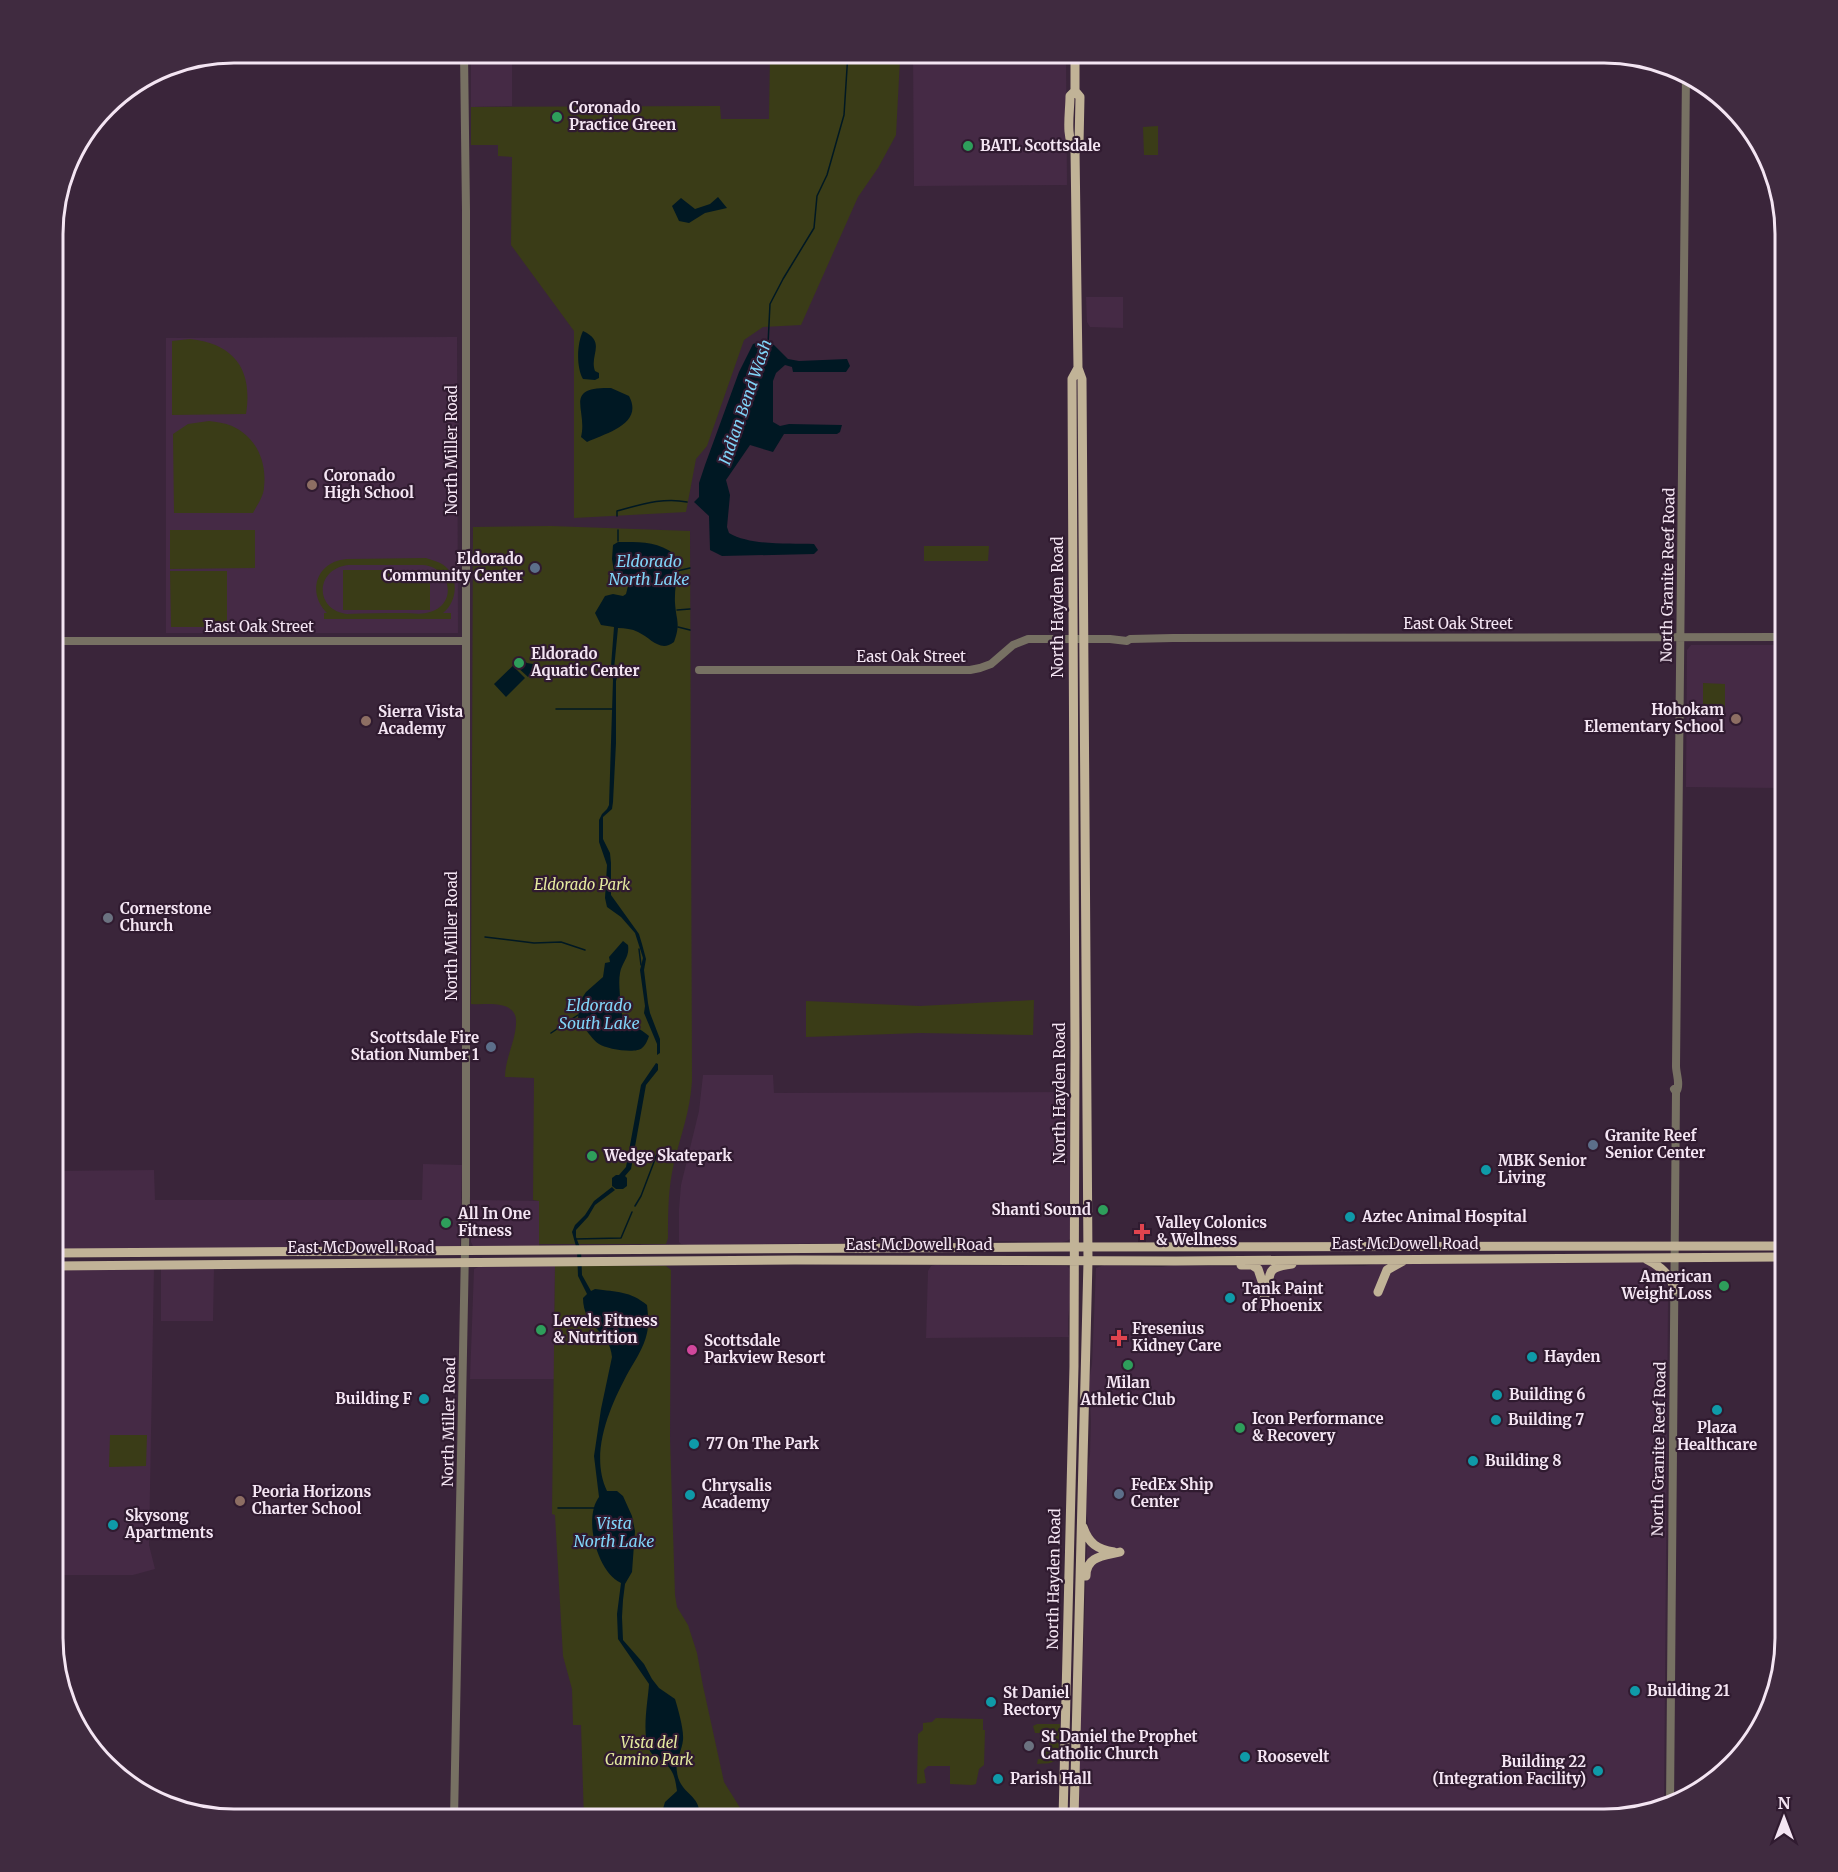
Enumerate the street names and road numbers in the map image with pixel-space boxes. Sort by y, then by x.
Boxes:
street label: North Miller Road [442,385,461,515]
street label: North Granite Reef Road [1656,487,1679,663]
street label: North Hayden Road [1048,536,1067,678]
street label: East Oak Street [1403,614,1513,633]
street label: East Oak Street [204,617,314,636]
street label: East Oak Street [856,647,966,666]
street label: North Miller Road [442,871,461,1001]
street label: North Hayden Road [1050,1022,1069,1164]
street label: East McDowell Road [1332,1234,1478,1253]
street label: East McDowell Road [846,1235,992,1254]
street label: East McDowell Road [288,1238,434,1257]
street label: North Miller Road [438,1357,459,1487]
street label: North Granite Reef Road [1647,1361,1670,1537]
street label: North Hayden Road [1043,1508,1064,1650]

